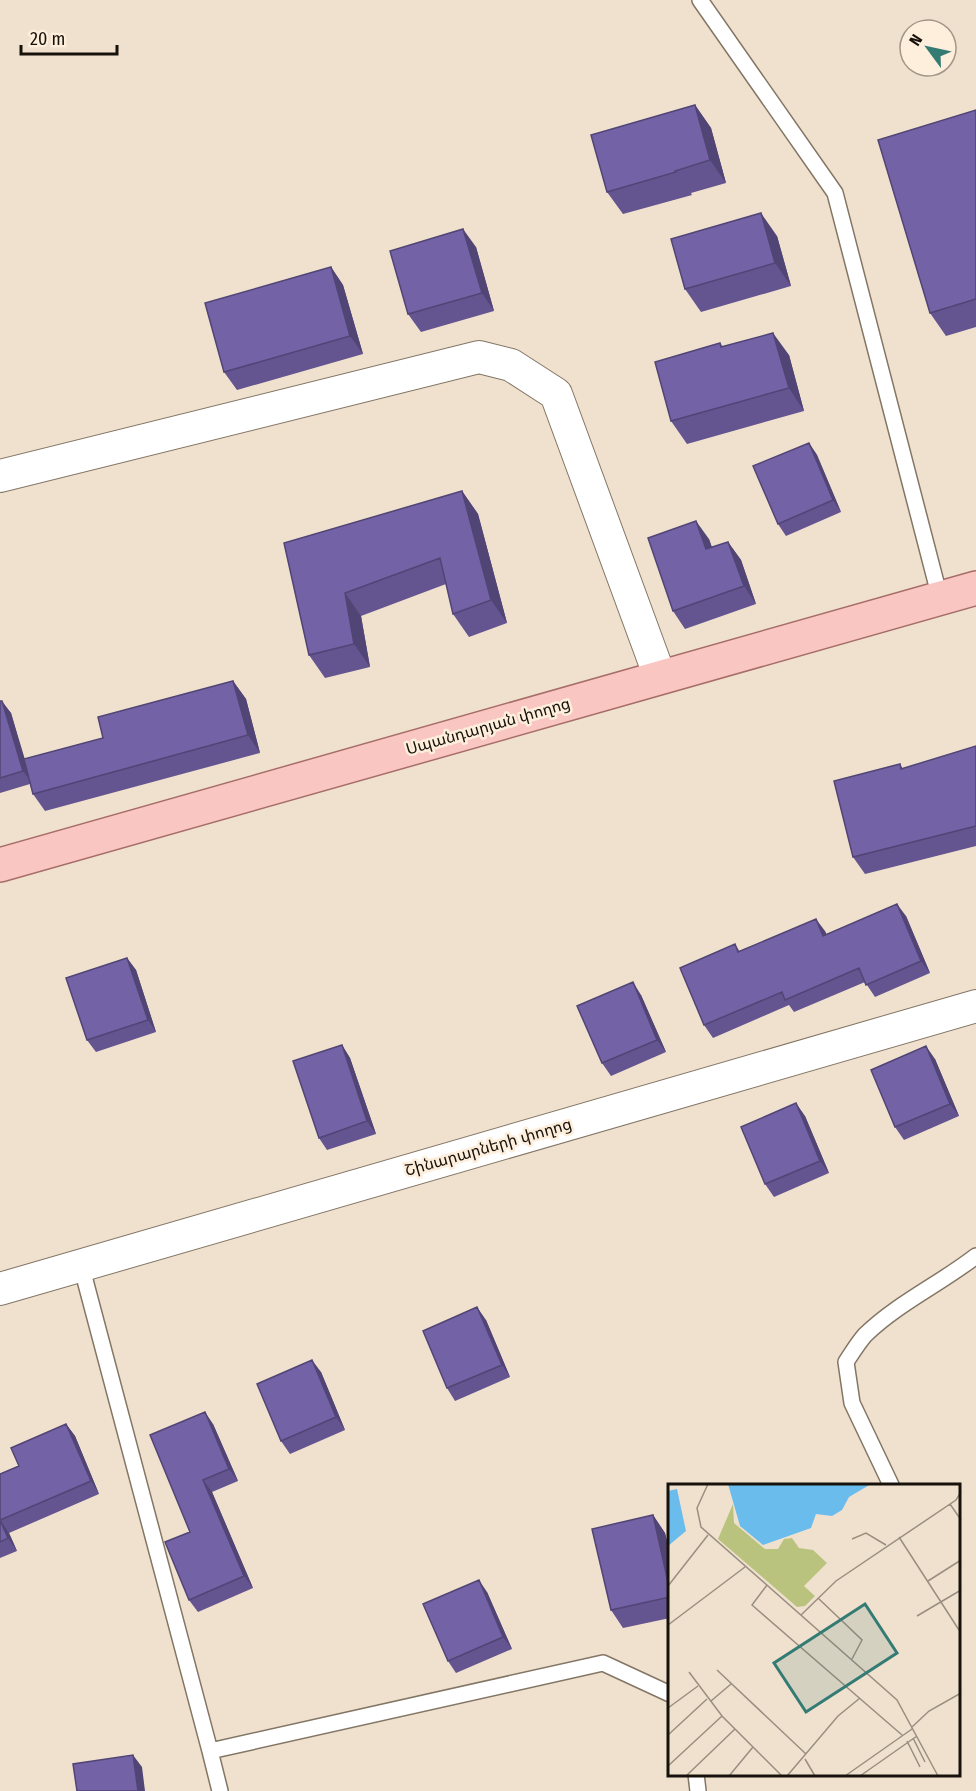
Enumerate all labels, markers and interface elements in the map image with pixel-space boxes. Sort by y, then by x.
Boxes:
scale bar [21,18,117,56]
north arrow [898,18,958,78]
text: 20 m [30,28,65,50]
text: N [905,31,926,49]
street label: Սպանդարյան փողոց [404,693,572,759]
street label: Շինարարների փողոց [402,1114,574,1180]
inset map [668,1484,961,1776]

